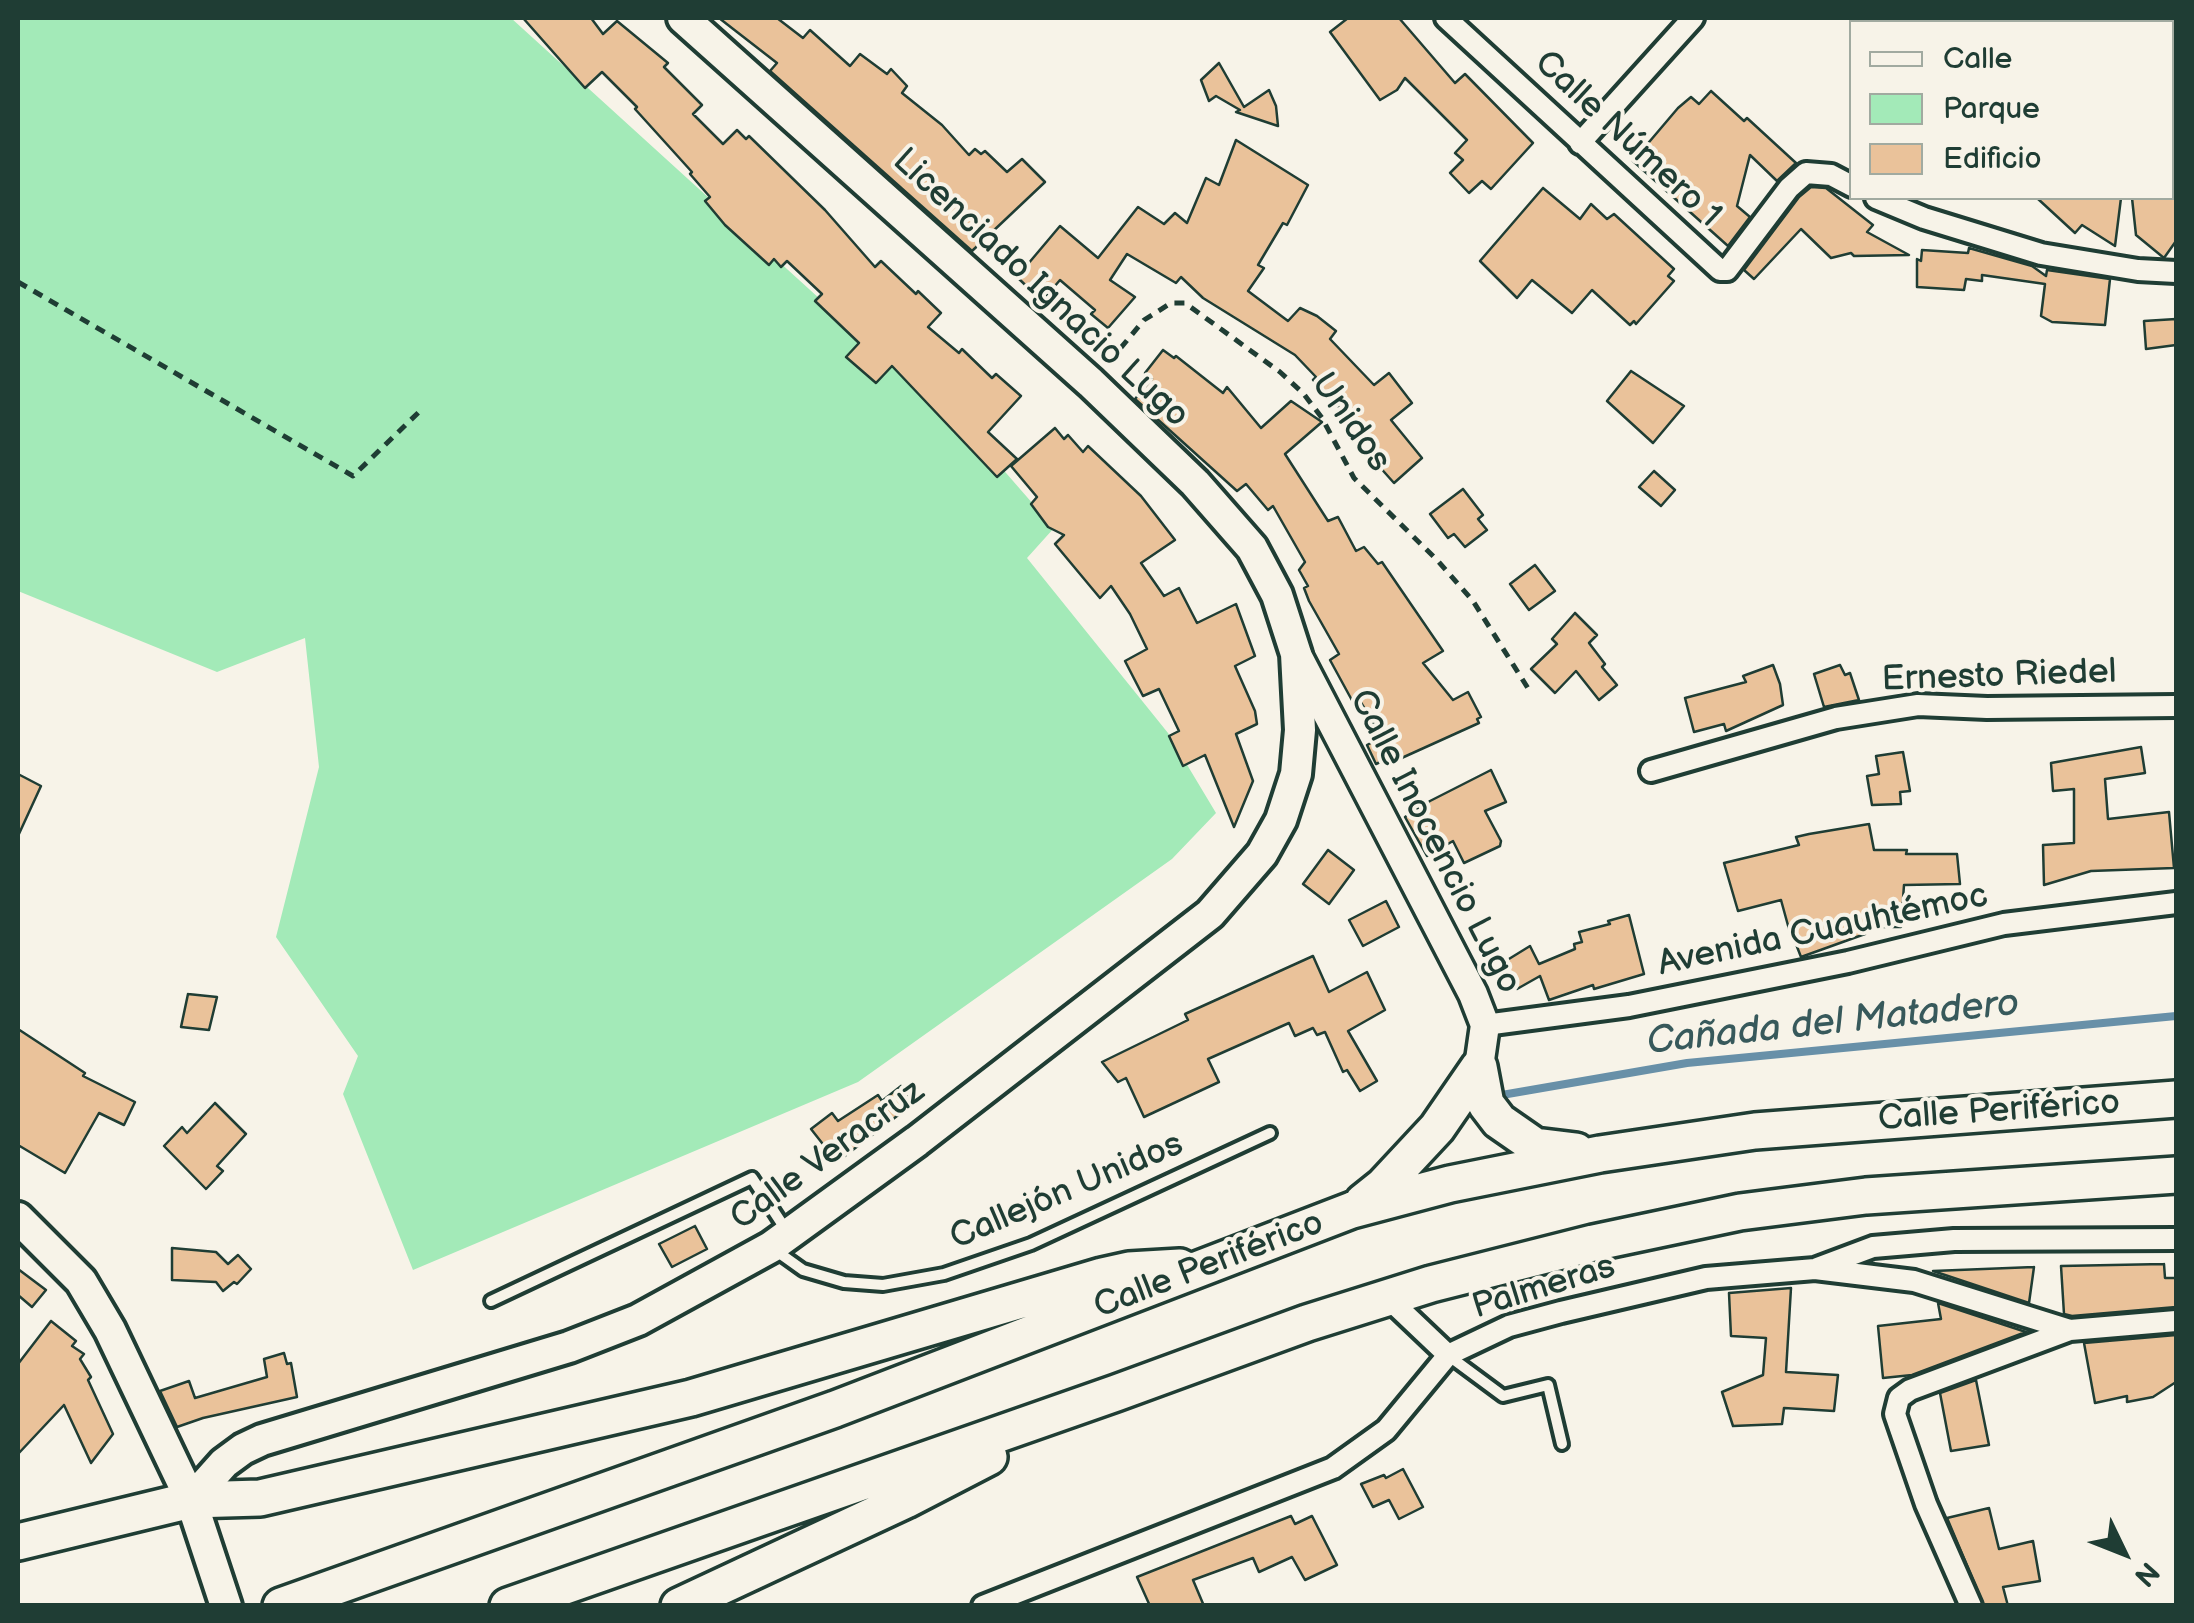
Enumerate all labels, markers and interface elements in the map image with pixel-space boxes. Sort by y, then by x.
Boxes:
legend [1849,20,2174,200]
text: Calle [1943,41,2012,77]
street label: Calle Número 1 [1525,43,1729,237]
text: Parque [1943,91,2040,127]
street label: Licenciado Ignacio Lugo [883,141,1197,437]
text: Edificio [1943,141,2042,177]
street label: Unidos [1301,366,1399,480]
street label: Ernesto Riedel [1881,652,2117,702]
street label: Calle Inocencio Lugo [1339,683,1529,1001]
street label: Avenida Cuauhtémoc [1654,876,1992,986]
water label: Cañada del Matadero [1645,982,2021,1066]
street label: Calle Veracruz [723,1072,933,1240]
street label: Calle Periférico [1877,1083,2121,1141]
street label: Callejón Unidos [944,1124,1190,1260]
street label: Calle Periférico [1088,1203,1330,1329]
street label: Palmeras [1468,1246,1620,1330]
north arrow [2074,1503,2174,1603]
text: N [2127,1555,2166,1593]

